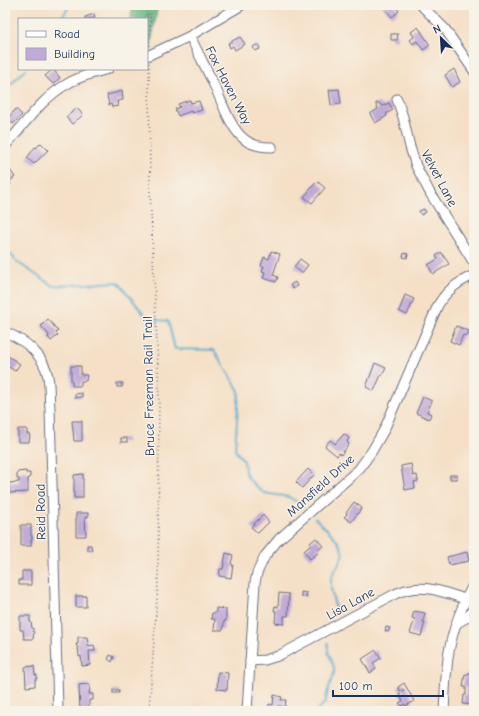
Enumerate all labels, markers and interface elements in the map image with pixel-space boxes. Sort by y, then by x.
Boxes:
legend [18,18,148,70]
north arrow [421,18,461,58]
text: N [431,22,443,37]
text: Road [54,27,80,41]
street label: Fox Haven Way [202,43,255,127]
text: Building [54,47,95,61]
street label: Velvet Lane [418,147,461,210]
street label: Bruce Freeman Rail Trail [140,316,157,456]
street label: Mansfield Drive [284,451,357,520]
street label: Reid Road [33,484,48,540]
street label: Lisa Lane [324,584,377,623]
scale bar [333,672,443,698]
text: 100 m [339,679,372,693]

